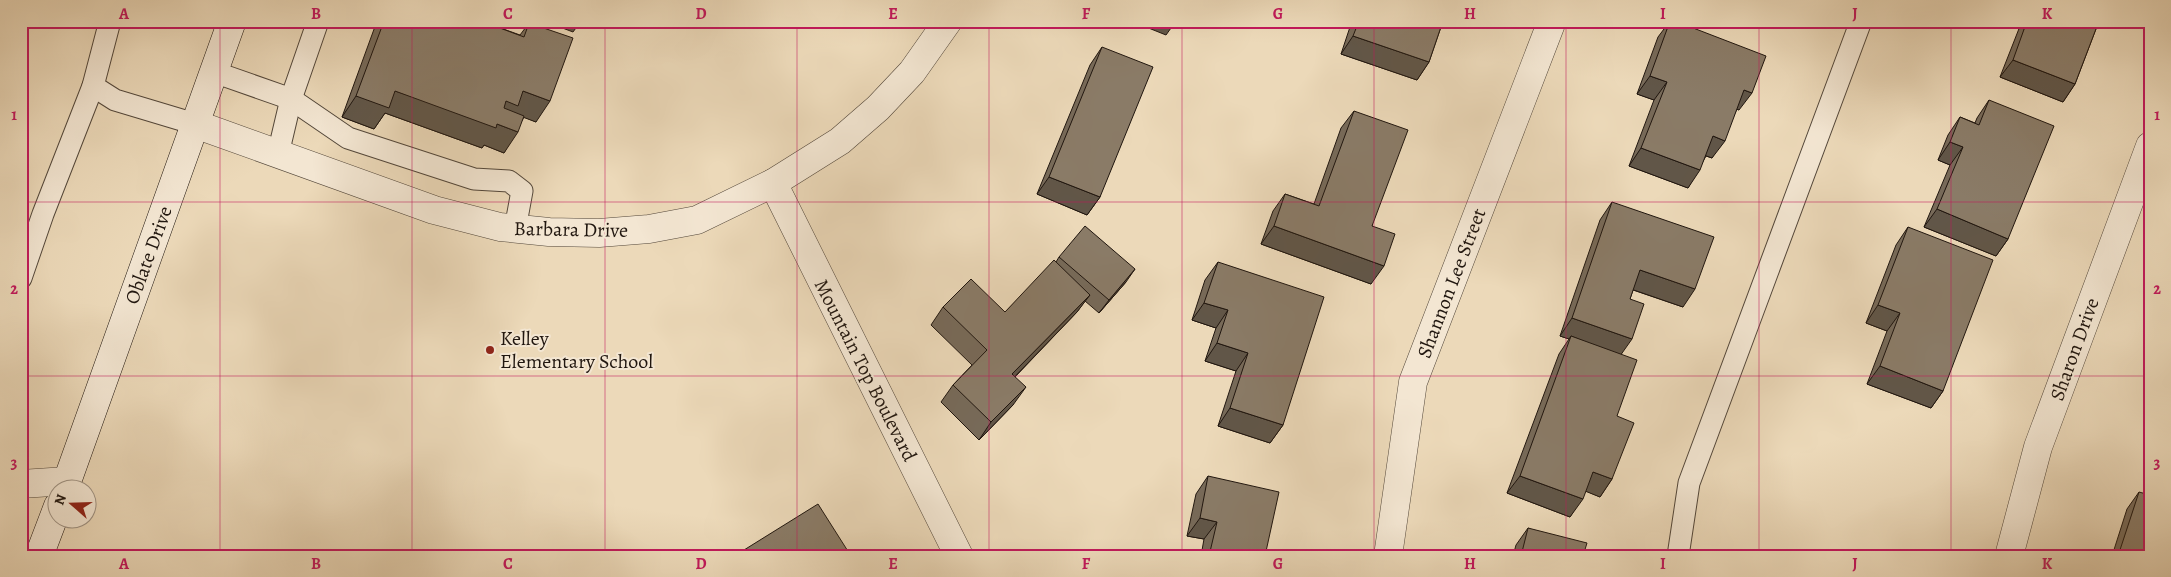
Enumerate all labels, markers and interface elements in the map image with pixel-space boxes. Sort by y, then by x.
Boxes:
text: A [118,3,130,25]
text: B [311,3,321,25]
text: C [503,3,513,25]
text: D [695,3,707,25]
text: E [888,3,898,25]
text: F [1082,3,1091,25]
text: G [1273,3,1283,25]
text: H [1464,3,1476,25]
text: I [1660,3,1666,25]
text: J [1852,3,1858,25]
text: K [2042,3,2053,25]
text: 1 [11,104,17,126]
text: 1 [2154,104,2160,126]
street label: Oblate Drive [118,202,179,308]
street label: Shannon Lee Street [1410,204,1493,362]
street label: Barbara Drive [514,215,628,244]
street label: Mountain Top Boulevard [808,274,923,466]
text: 2 [10,278,18,300]
text: 2 [2153,278,2161,300]
street label: Sharon Drive [2043,294,2106,404]
place label: Kelley Elementary School [500,325,653,375]
marker: Kelley Elementary School [484,344,496,356]
text: 3 [11,452,18,474]
text: 3 [2154,452,2161,474]
north arrow [48,480,98,530]
text: N [50,492,71,508]
text: A [118,553,130,575]
text: B [311,553,321,575]
text: C [503,553,513,575]
text: D [695,553,707,575]
text: E [888,553,898,575]
text: F [1082,553,1091,575]
text: G [1273,553,1283,575]
text: H [1464,553,1476,575]
text: I [1660,553,1666,575]
text: J [1852,553,1858,575]
text: K [2042,553,2053,575]

